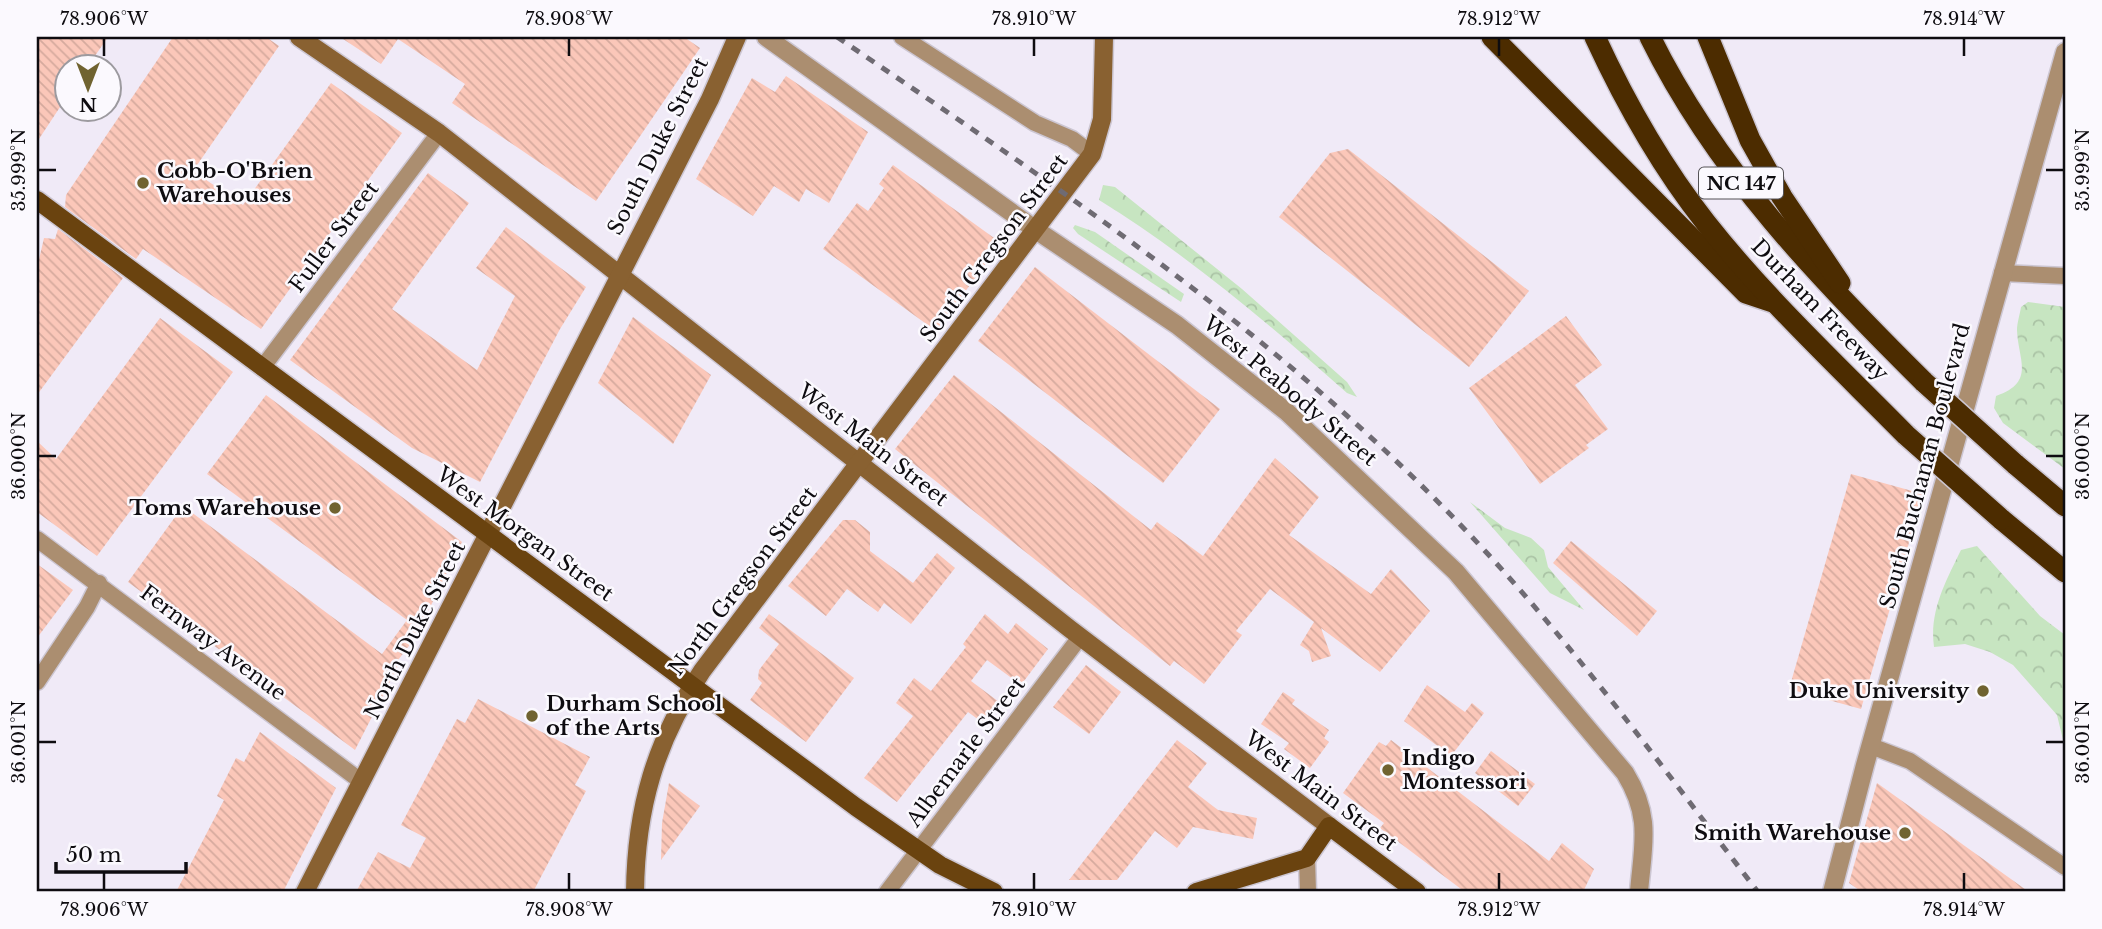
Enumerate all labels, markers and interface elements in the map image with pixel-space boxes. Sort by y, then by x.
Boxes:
text: 78.906°W [60,8,149,30]
text: 78.908°W [525,8,614,30]
text: 78.910°W [992,8,1077,30]
text: 78.912°W [1458,8,1541,30]
text: 78.914°W [1923,8,2006,30]
north arrow [52,52,122,122]
street label: South Duke Street [602,53,714,239]
text: N [79,93,97,116]
text: 35.999°N [8,128,30,212]
text: 35.999°N [2072,128,2094,212]
street label: South Gregson Street [915,149,1073,347]
place label: Cobb-O'Brien Warehouses [156,158,312,208]
road number: NC 147 [1699,168,1783,198]
marker: Cobb-O'Brien Warehouses [135,175,151,191]
street label: Fuller Street [284,176,384,298]
street label: Durham Freeway [1746,234,1895,387]
street label: West Peabody Street [1197,310,1382,472]
street label: South Buchanan Boulevard [1874,320,1976,612]
street label: West Main Street [792,378,954,512]
text: 36.000°N [8,412,30,500]
text: 36.000°N [2072,412,2094,500]
street label: West Morgan Street [431,460,619,607]
street label: North Gregson Street [663,481,823,681]
place label: Toms Warehouse [129,495,321,521]
marker: Toms Warehouse [327,500,343,516]
street label: North Duke Street [359,537,471,723]
street label: Fernway Avenue [135,580,291,706]
street label: Albemarle Street [901,672,1031,833]
place label: Duke University [1789,678,1969,704]
marker: Duke University [1975,683,1991,699]
place label: Durham School of the Arts [546,691,723,741]
text: 36.001°N [8,700,30,784]
text: 36.001°N [2072,700,2094,784]
marker: Durham School of the Arts [524,708,540,724]
street label: West Main Street [1239,725,1402,857]
place label: Indigo Montessori [1402,745,1527,795]
marker: Indigo Montessori [1380,762,1396,778]
place label: Smith Warehouse [1694,820,1891,846]
marker: Smith Warehouse [1897,825,1913,841]
scale bar [56,831,186,875]
text: 50 m [66,842,122,868]
text: 78.906°W [60,899,149,921]
text: 78.908°W [525,899,614,921]
text: 78.910°W [992,899,1077,921]
text: 78.912°W [1458,899,1541,921]
text: 78.914°W [1923,899,2006,921]

